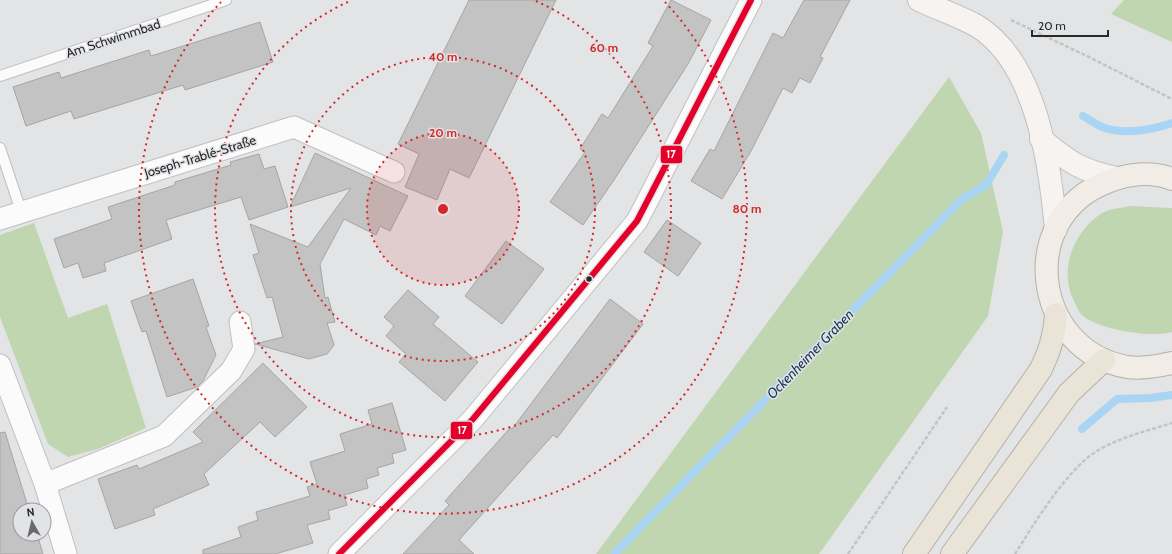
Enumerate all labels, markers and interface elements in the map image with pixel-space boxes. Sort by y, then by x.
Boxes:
scale bar [1032,12,1108,38]
street label: Am Schwimmbad [64,15,162,61]
text: 20 m [1038,18,1066,33]
text: 60 m [590,40,618,55]
text: 40 m [428,49,458,64]
text: 20 m [429,125,457,140]
street label: Joseph-Trablé-Straße [141,131,258,181]
line badge: 17 [660,145,683,164]
text: 17 [666,147,676,161]
text: 80 m [733,201,761,216]
centre of rings [436,202,450,216]
unlabelled marker [584,274,594,284]
water label: Ockenheimer Graben [763,305,857,403]
line badge: 17 [450,421,473,440]
text: 17 [457,423,467,437]
north arrow [12,502,52,542]
text: N [26,505,35,520]

